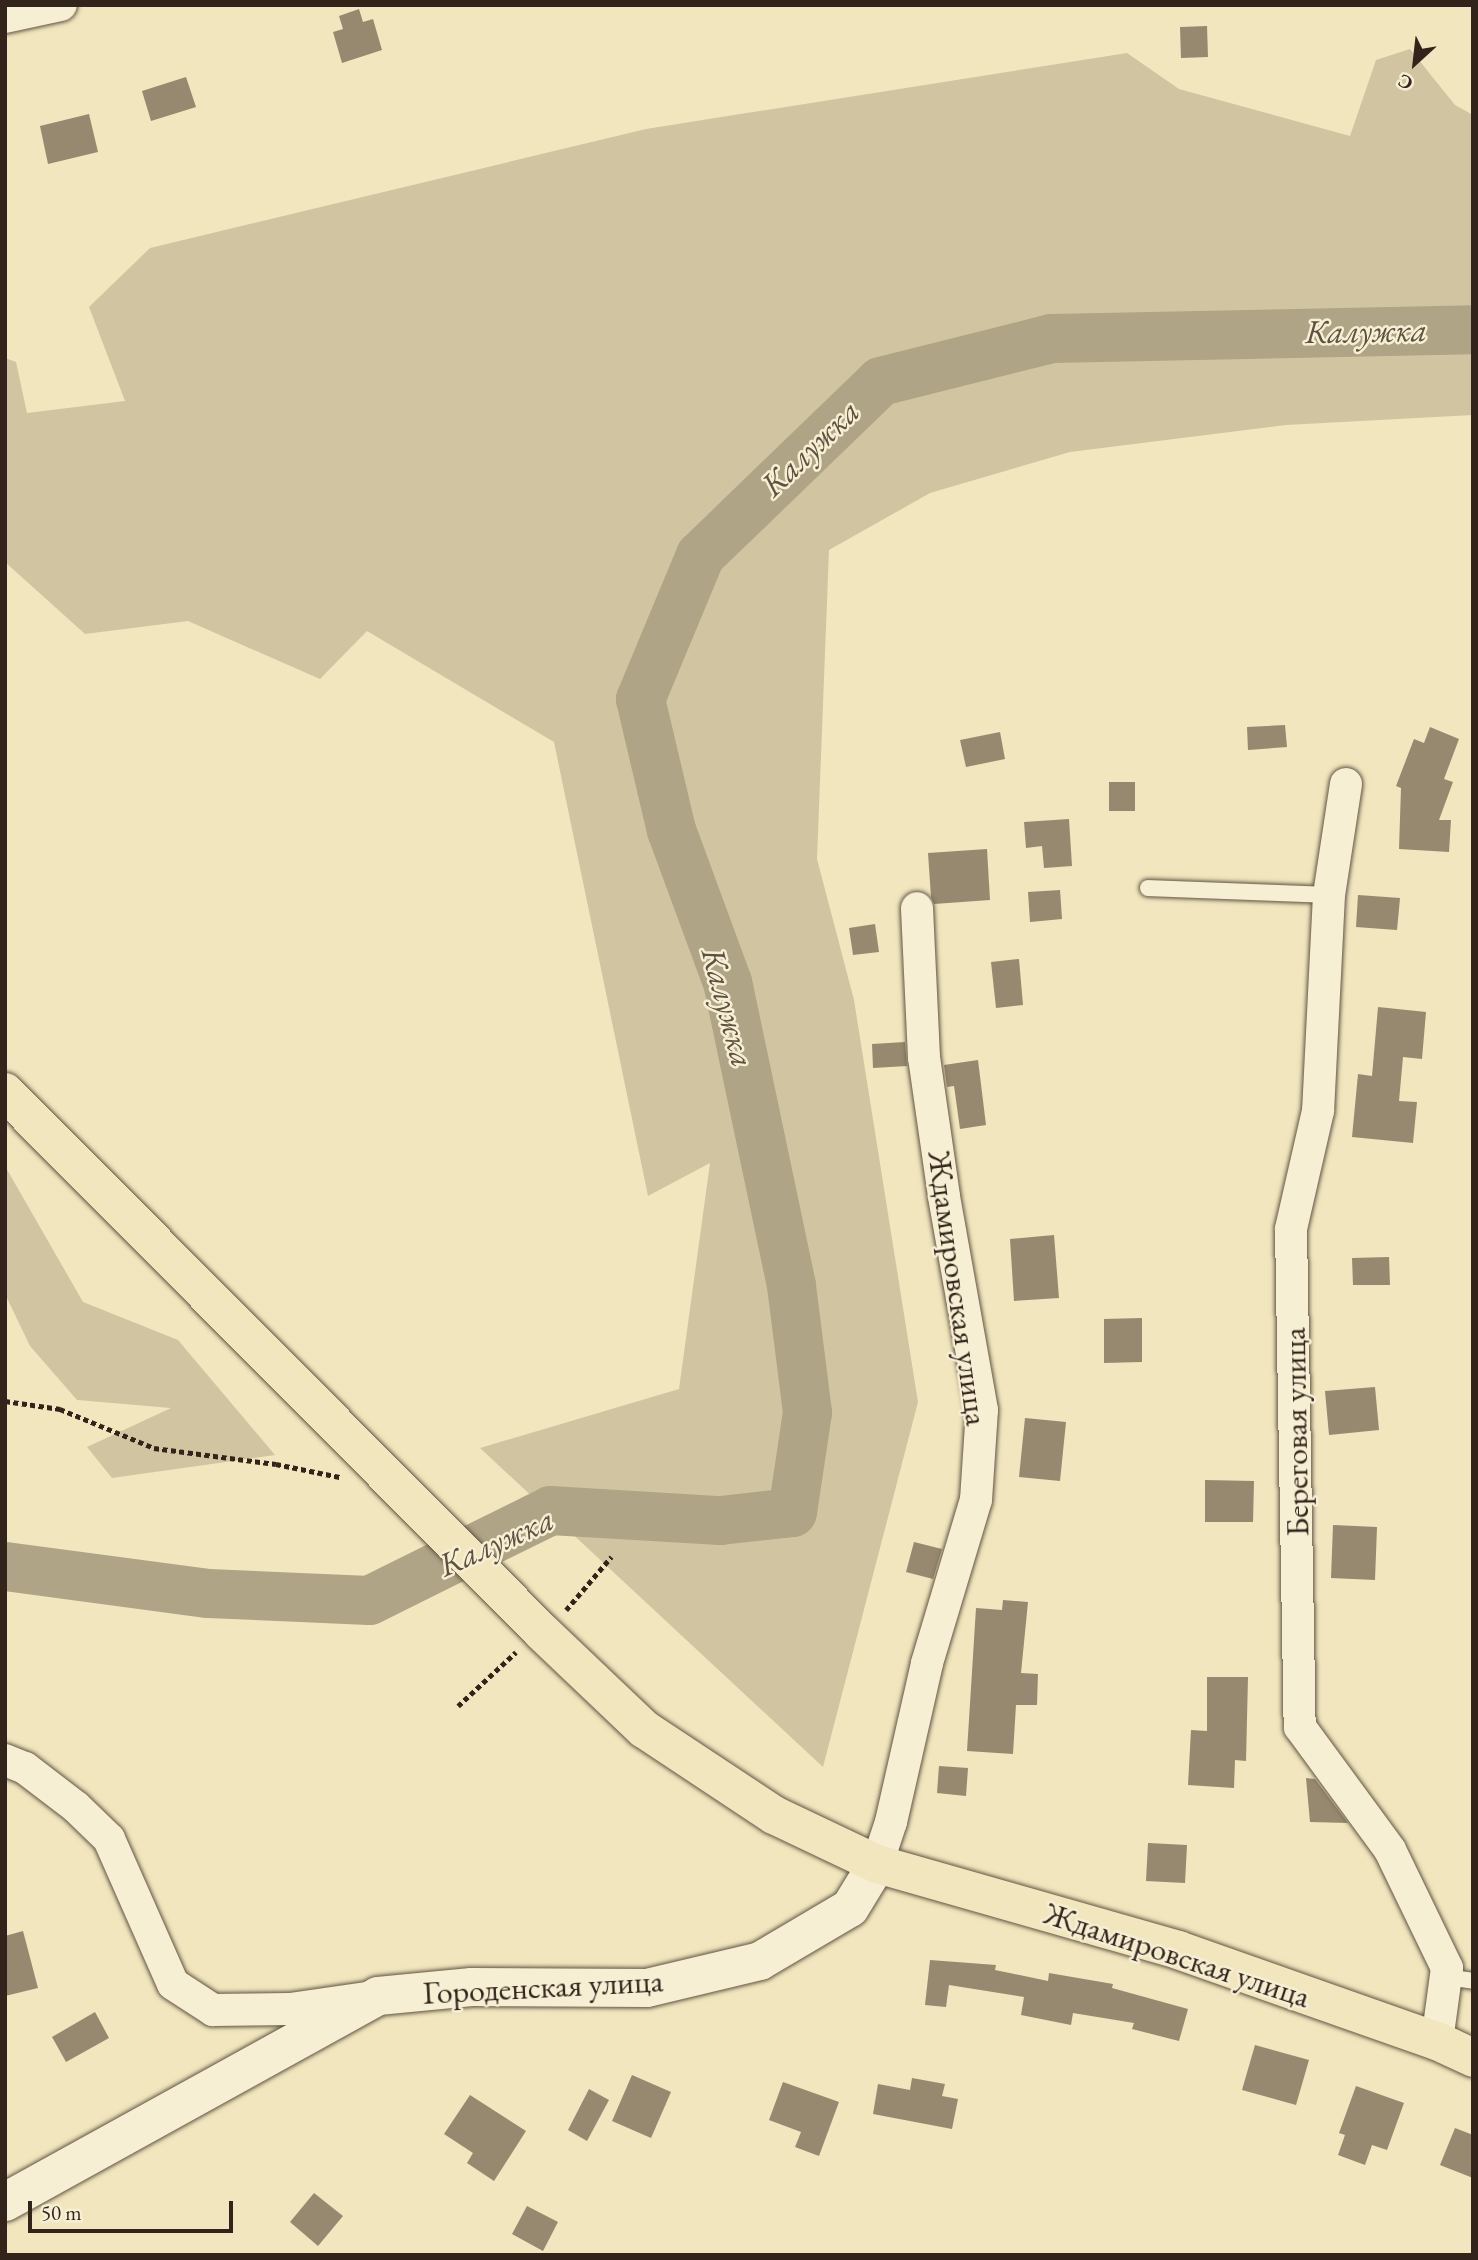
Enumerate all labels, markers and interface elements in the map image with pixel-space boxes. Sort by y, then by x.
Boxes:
north arrow [1380,28,1450,98]
text: С [1394,68,1417,96]
water label: Калужка [1305,310,1427,352]
water label: Калужка [752,391,868,505]
water label: Калужка [693,943,763,1071]
street label: Ждамировская улица [920,1148,996,1428]
street label: Береговая улица [1275,1327,1317,1537]
water label: Калужка [432,1499,560,1585]
street label: Ждамировская улица [1039,1894,1315,2016]
street label: Городенская улица [422,1962,664,2012]
scale bar [32,2186,236,2230]
text: 50 m [41,2199,82,2226]

